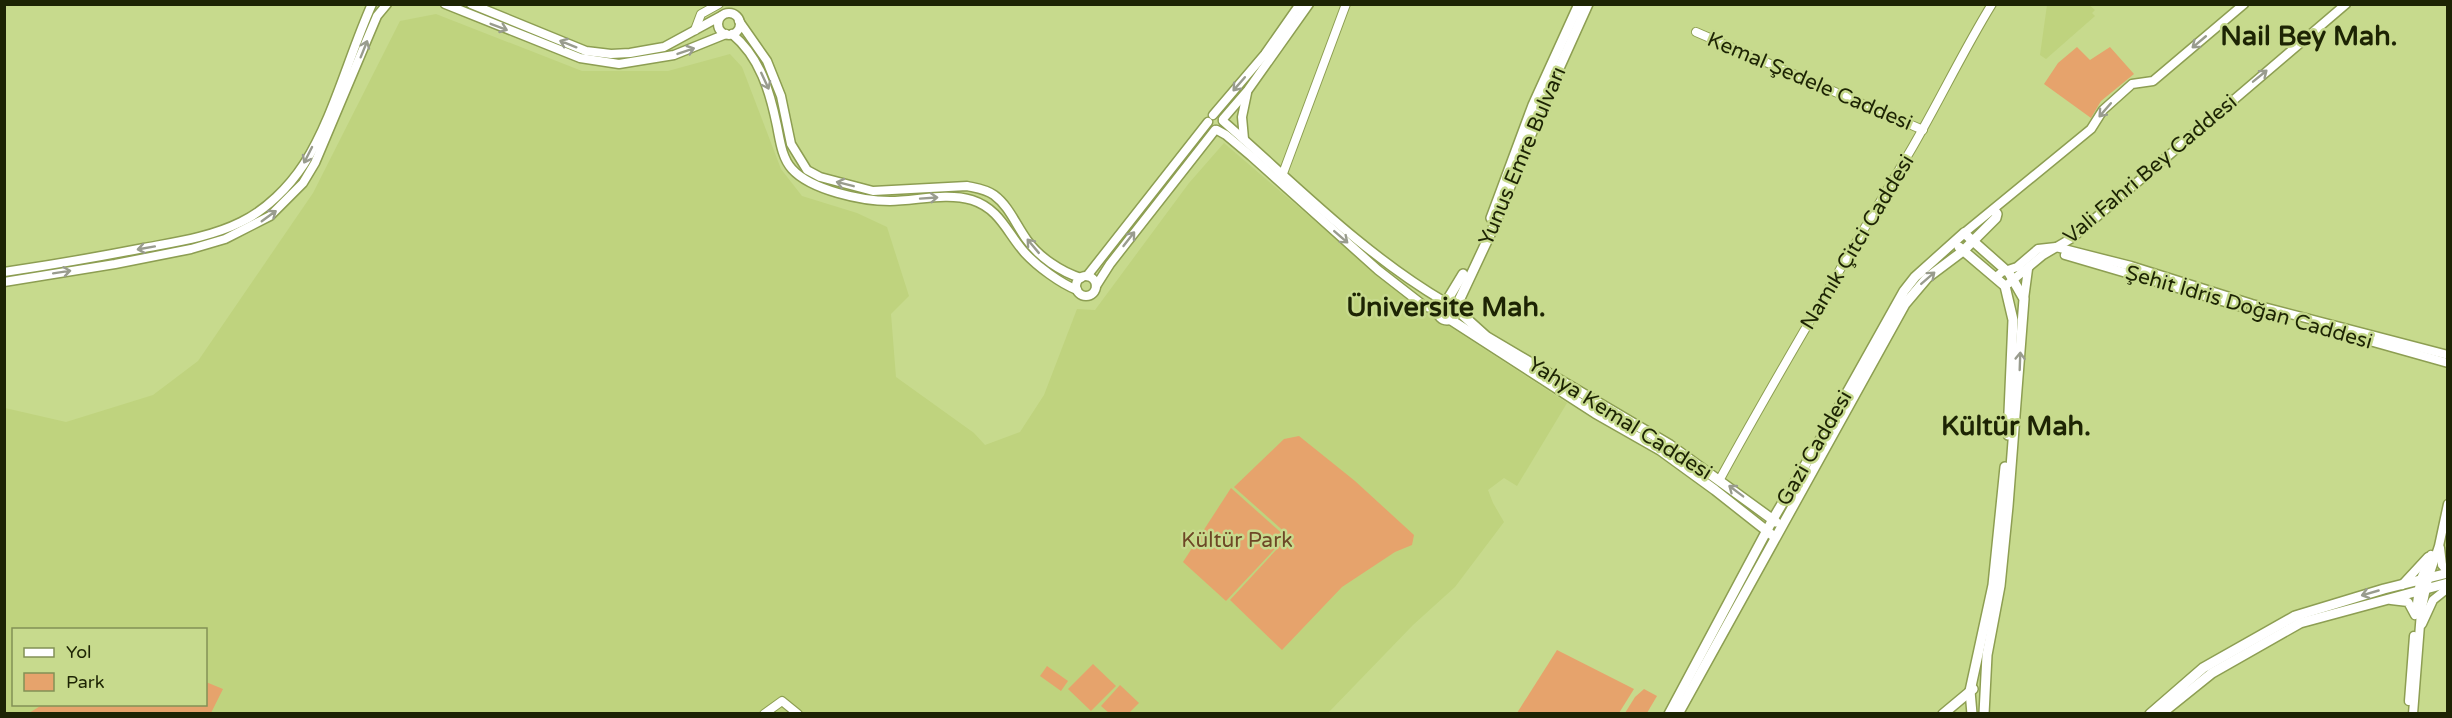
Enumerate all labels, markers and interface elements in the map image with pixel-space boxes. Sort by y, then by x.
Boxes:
district label: Nail Bey Mah. [2220,20,2398,53]
one-way arrow [489,22,508,33]
street label: Kemal Şedele Caddesi [1703,27,1916,136]
one-way arrow [2192,35,2207,49]
one-way arrow [559,38,577,49]
one-way arrow [359,40,370,59]
one-way arrow [676,44,695,55]
street label: Yunus Emre Bulvarı [1473,63,1571,249]
one-way arrow [2252,69,2268,82]
one-way arrow [760,72,772,90]
one-way arrow [1233,76,1246,92]
street label: Vali Fahri Bey Caddesi [2059,90,2242,249]
one-way arrow [2098,102,2112,117]
one-way arrow [302,146,314,164]
street label: Namık Çitci Caddesi [1795,150,1920,334]
one-way arrow [836,177,855,189]
one-way arrow [918,193,938,204]
one-way arrow [260,209,276,222]
one-way arrow [1333,230,1348,244]
one-way arrow [1123,231,1135,247]
one-way arrow [1026,238,1039,254]
one-way arrow [137,243,157,254]
street label: Şehit İdris Doğan Caddesi [2123,260,2375,355]
one-way arrow [52,267,72,278]
one-way arrow [1921,271,1936,285]
district label: Üniversite Mah. [1346,291,1546,324]
street label: Yahya Kemal Caddesi [1523,352,1716,485]
one-way arrow [2014,352,2025,372]
street label: Gazi Caddesi [1771,386,1857,510]
district label: Kültür Mah. [1941,410,2091,443]
one-way arrow [1728,485,1744,498]
park label: Kültür Park [1181,528,1293,553]
one-way arrow [2361,588,2380,599]
legend [12,628,207,706]
text: Yol [66,641,92,663]
text: Park [66,671,105,693]

